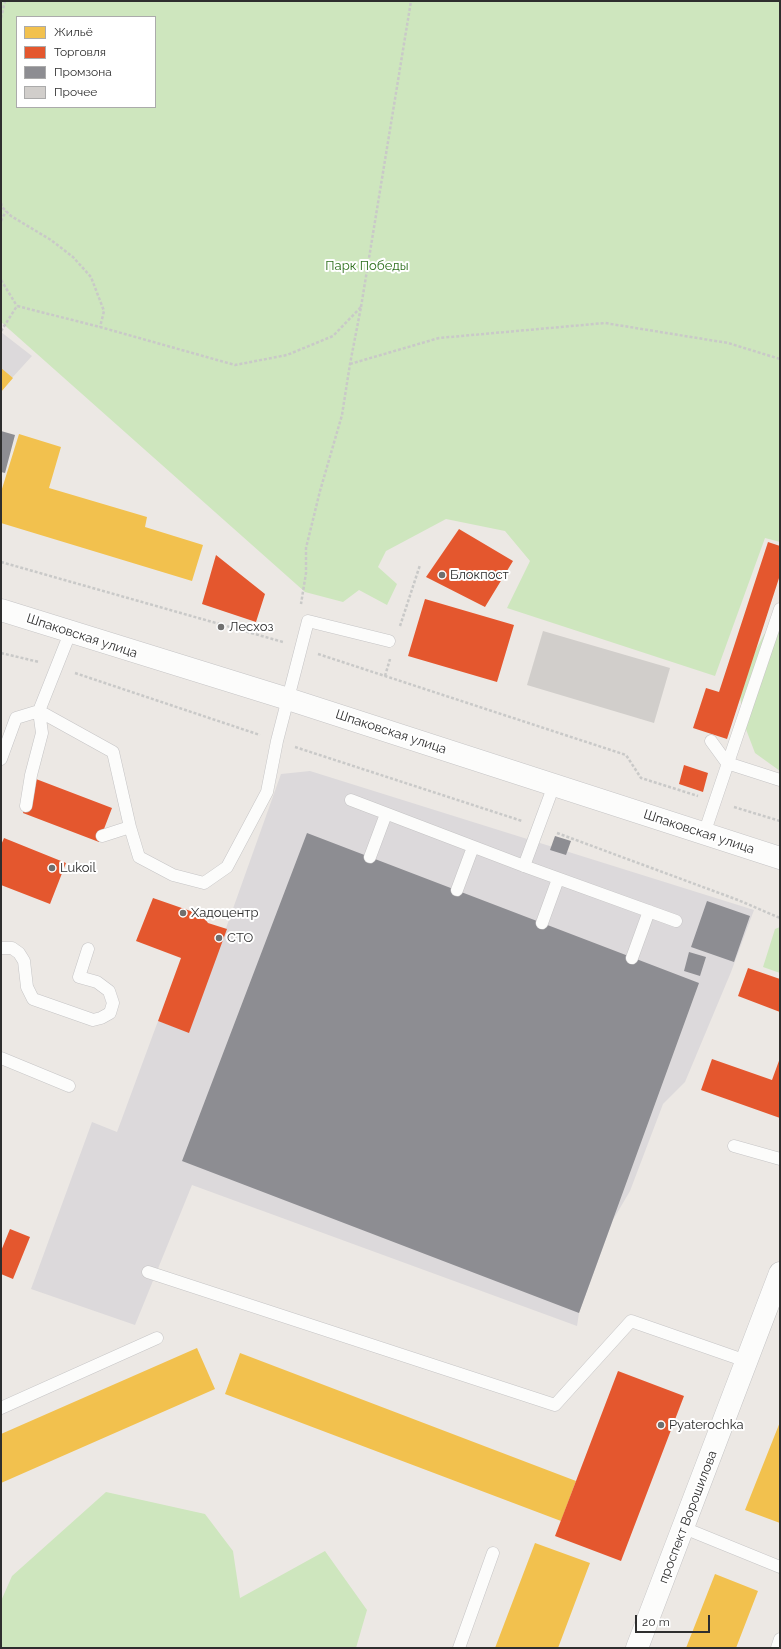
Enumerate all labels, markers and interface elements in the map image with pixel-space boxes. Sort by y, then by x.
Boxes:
legend [16,16,156,108]
text: Жильё [54,25,93,39]
text: Торговля [54,45,106,59]
text: Промзона [54,65,112,79]
text: Прочее [54,85,97,99]
park label: Парк Победы [325,258,409,274]
place label: Блокпост [450,567,509,583]
marker: Блокпост [437,570,447,580]
street label: Шпаковская улица [25,611,139,661]
place label: Лесхоз [229,619,273,635]
marker: Лесхоз [216,622,226,632]
street label: Шпаковская улица [334,707,448,757]
street label: Шпаковская улица [642,807,756,857]
place label: Lukoil [60,860,96,876]
marker: Lukoil [47,863,57,873]
place label: Хадоцентр [191,905,258,921]
marker: Хадоцентр [178,908,188,918]
place label: СТО [227,930,253,946]
marker: СТО [214,933,224,943]
place label: Pyaterochka [669,1417,744,1433]
marker: Pyaterochka [656,1420,666,1430]
street label: проспект Ворошилова [655,1448,721,1586]
scale bar [637,1607,712,1633]
text: 20 m [642,1615,670,1629]

